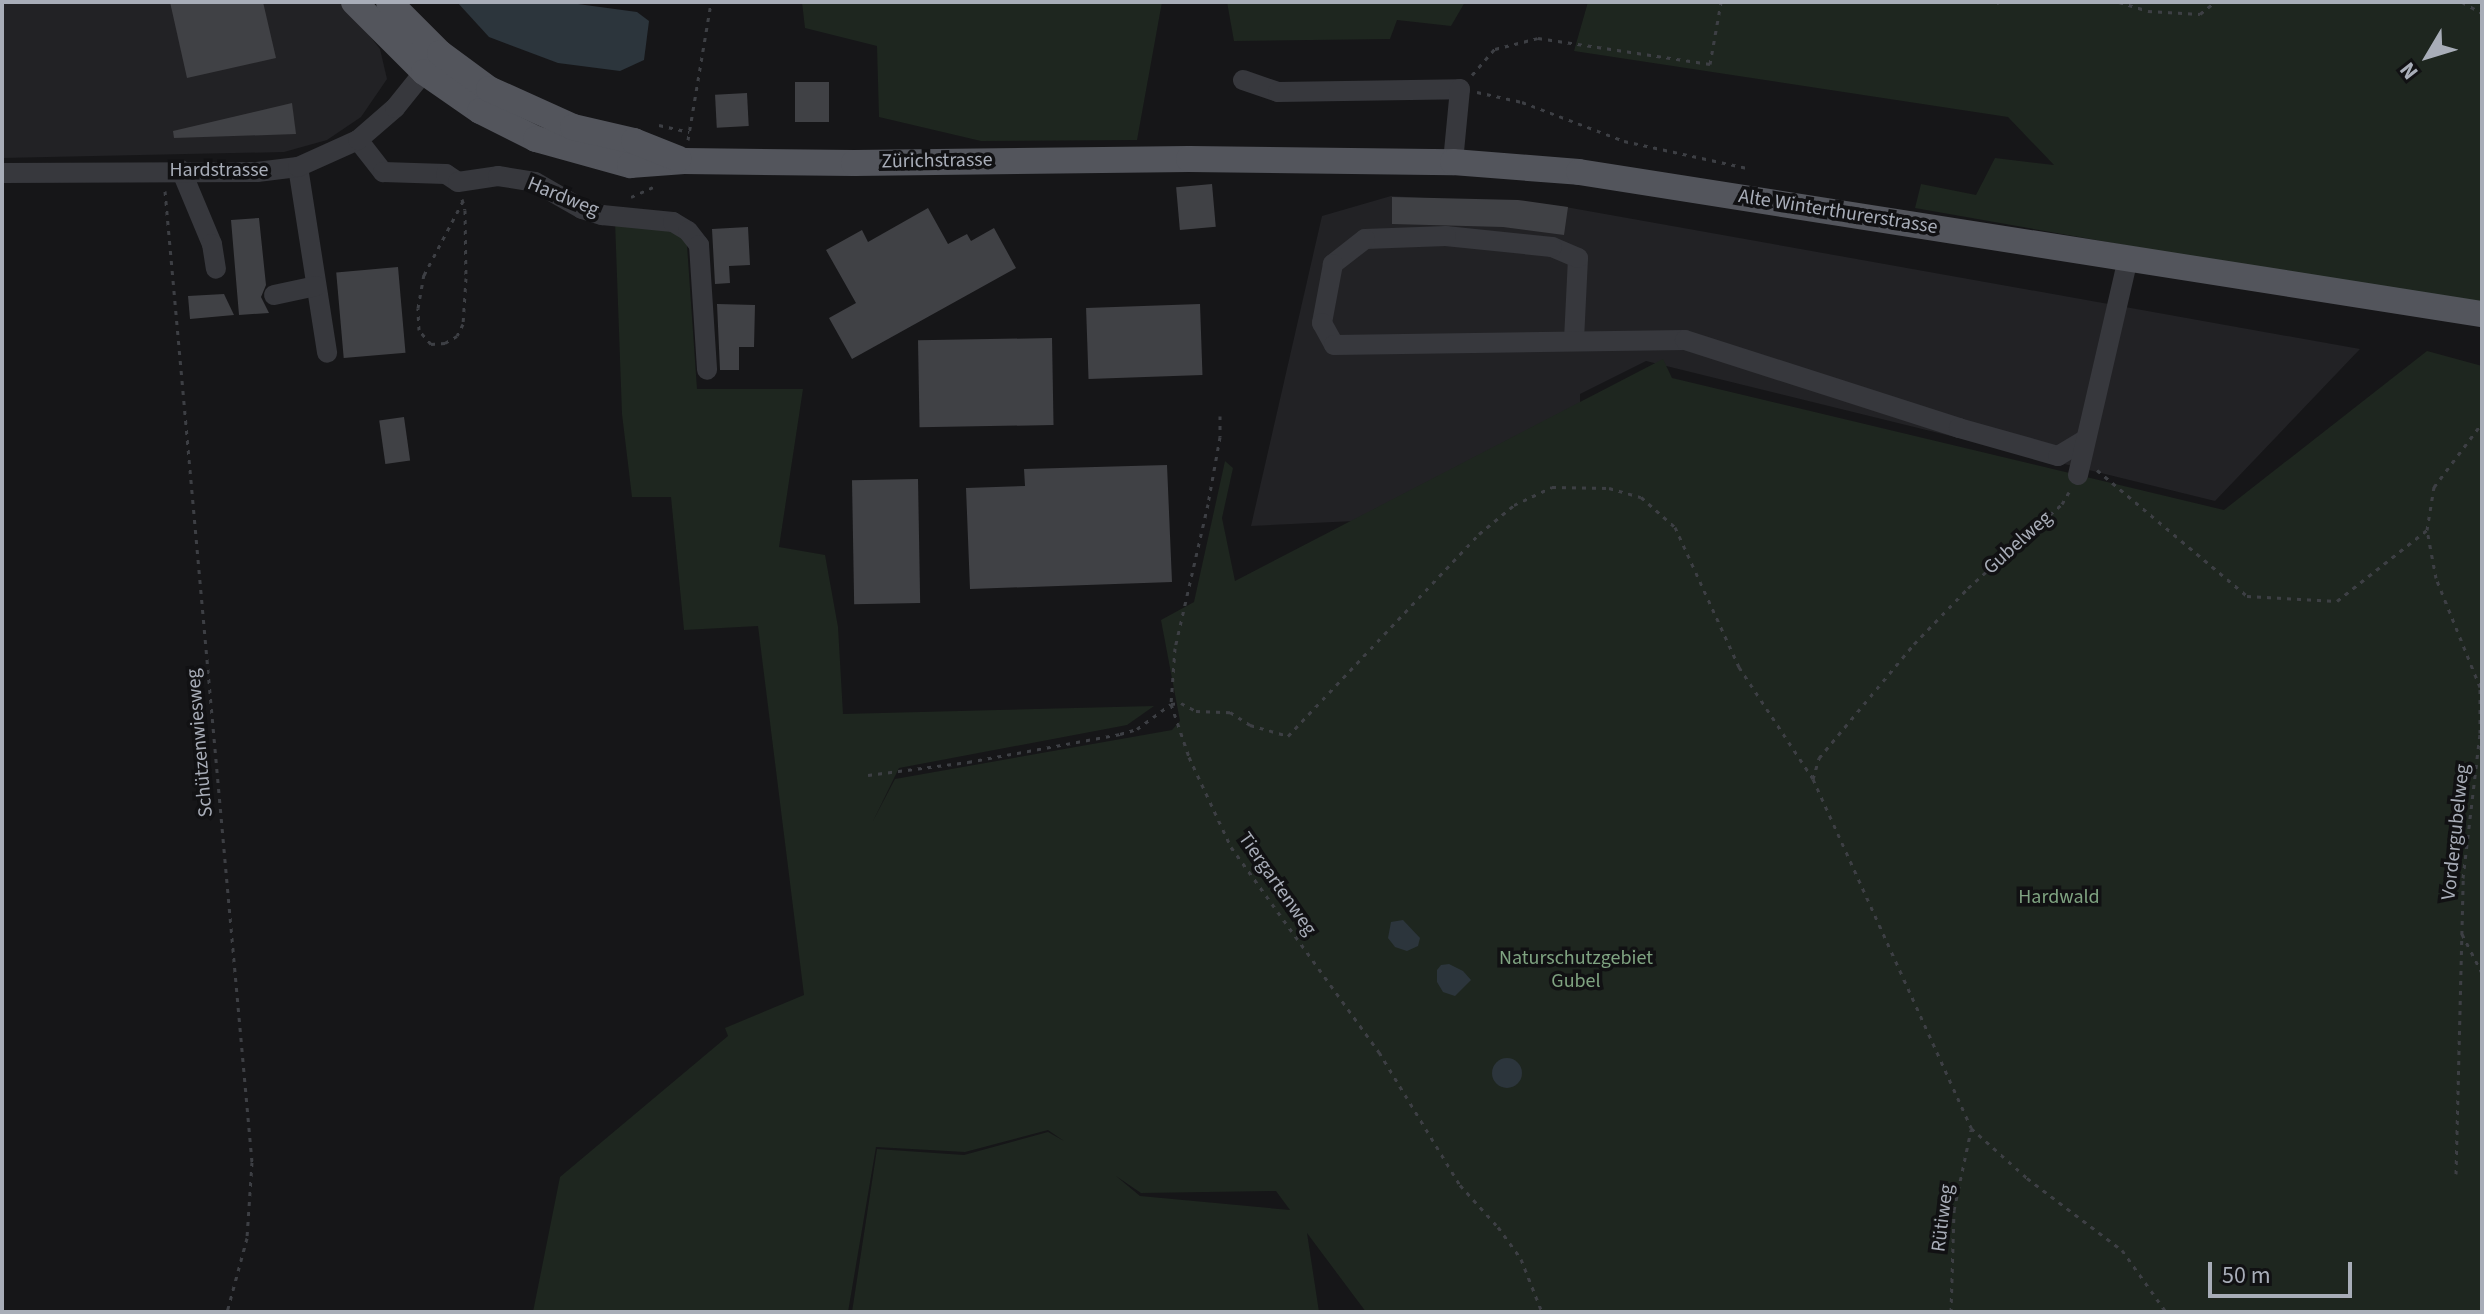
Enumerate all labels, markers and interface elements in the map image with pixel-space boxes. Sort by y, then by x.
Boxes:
north arrow [2388,16,2468,96]
text: N [2392,55,2426,86]
street label: Zürichstrasse [881,148,993,174]
street label: Hardstrasse [170,158,268,182]
street label: Hardweg [524,172,602,222]
street label: Alte Winterthurerstrasse [1737,184,1939,240]
street label: Gubelweg [1979,506,2057,580]
street label: Schützenwiesweg [182,668,218,818]
street label: Vordergubelweg [2437,763,2475,901]
street label: Tiergartenweg [1233,828,1321,940]
park label: Hardwald [2018,885,2100,909]
park label: Naturschutzgebiet Gubel [1499,947,1653,994]
street label: Rütiweg [1927,1183,1959,1253]
scale bar [2212,1246,2356,1296]
text: 50 m [2222,1258,2271,1293]

